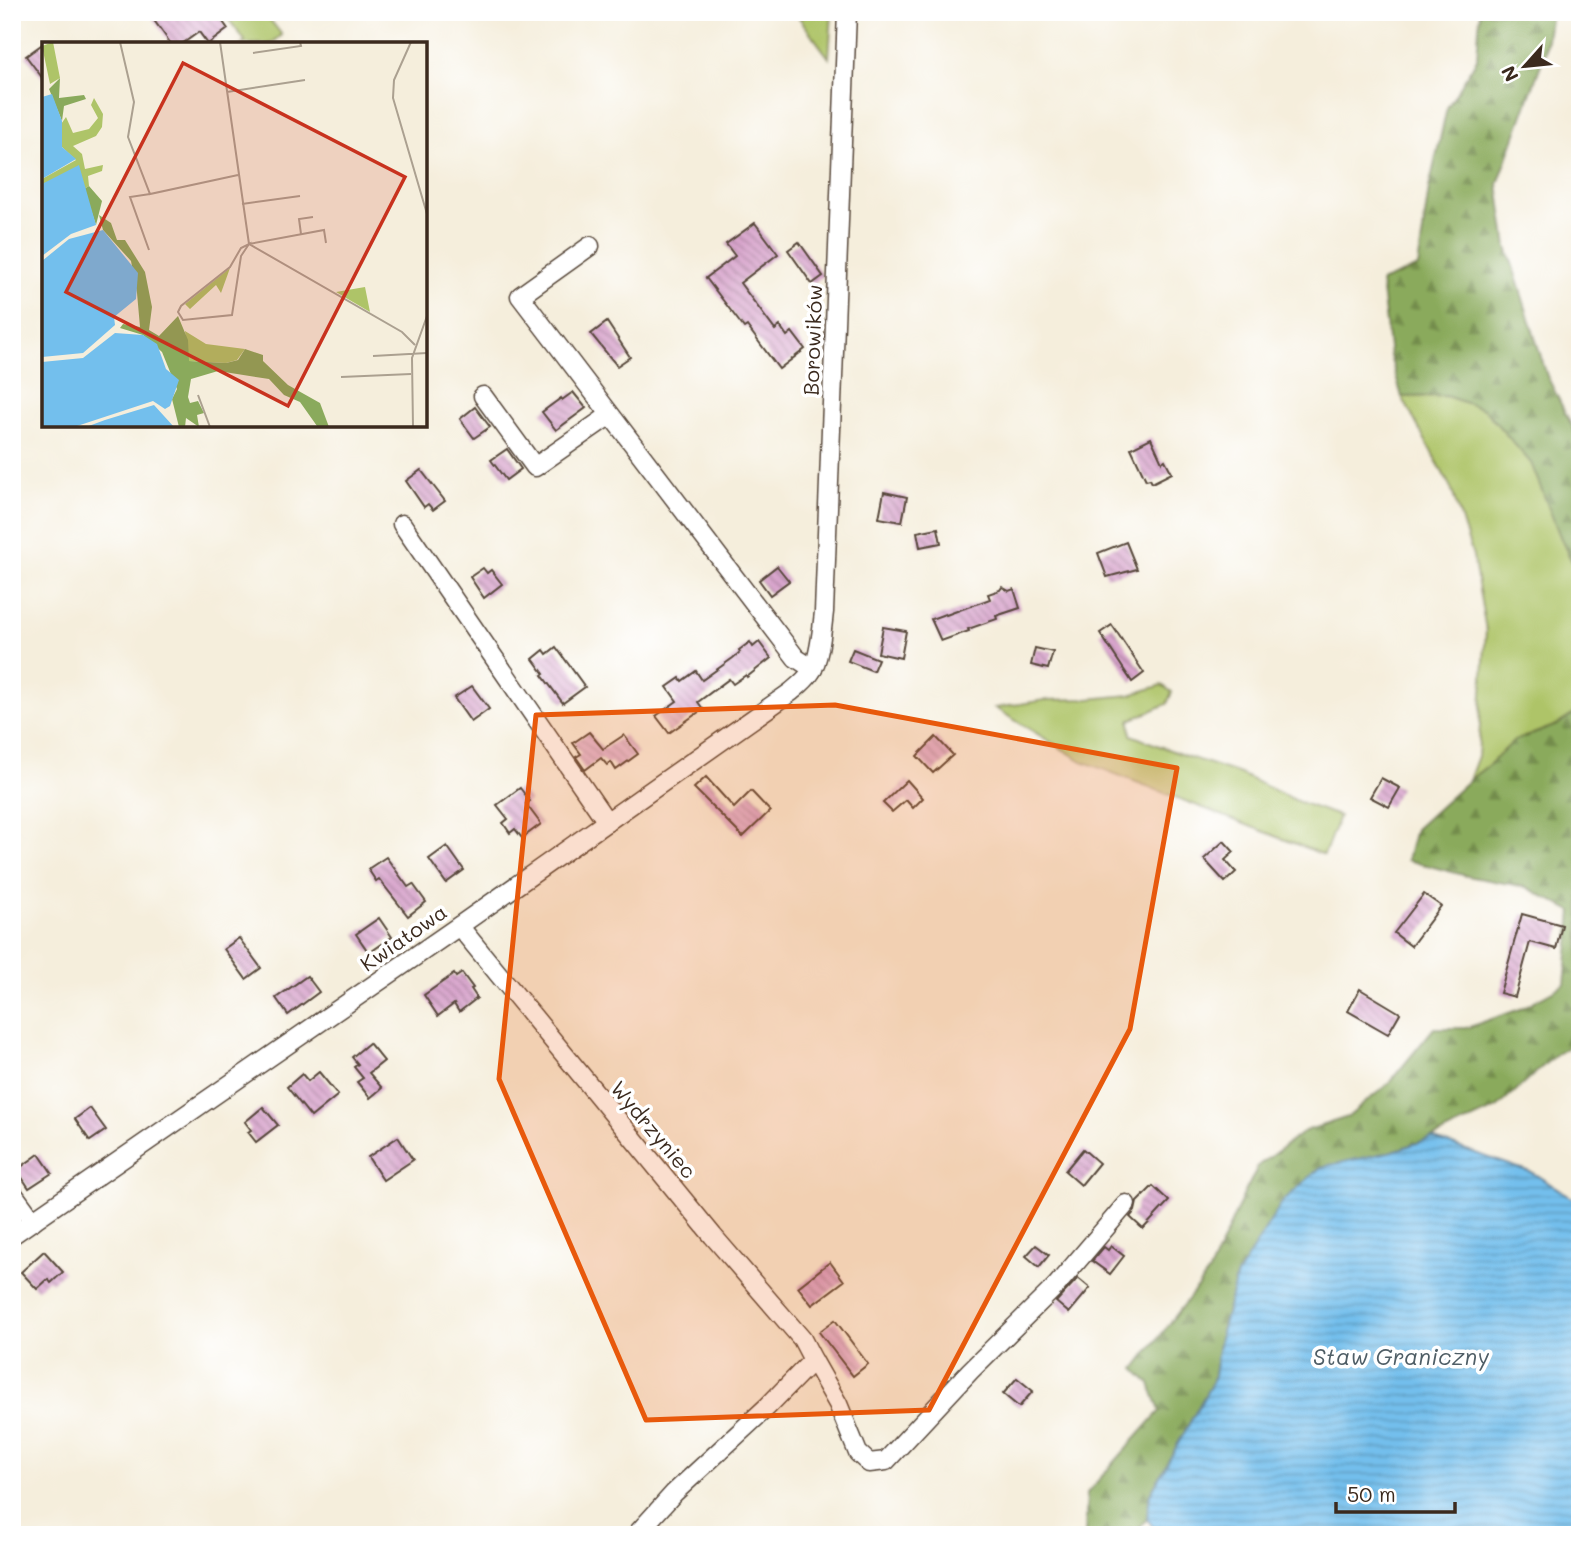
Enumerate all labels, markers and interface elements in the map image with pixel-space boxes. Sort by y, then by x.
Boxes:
north arrow [1490,32,1560,102]
inset map [42,42,427,427]
text: N [1495,62,1524,86]
street label: Borowików [797,284,827,396]
street label: Kwiatowa [354,897,452,977]
street label: Wydrzyniec [605,1075,703,1183]
water label: Staw Graniczny [1313,1341,1489,1371]
scale bar [1336,1470,1456,1514]
text: 50 m [1347,1480,1396,1507]

